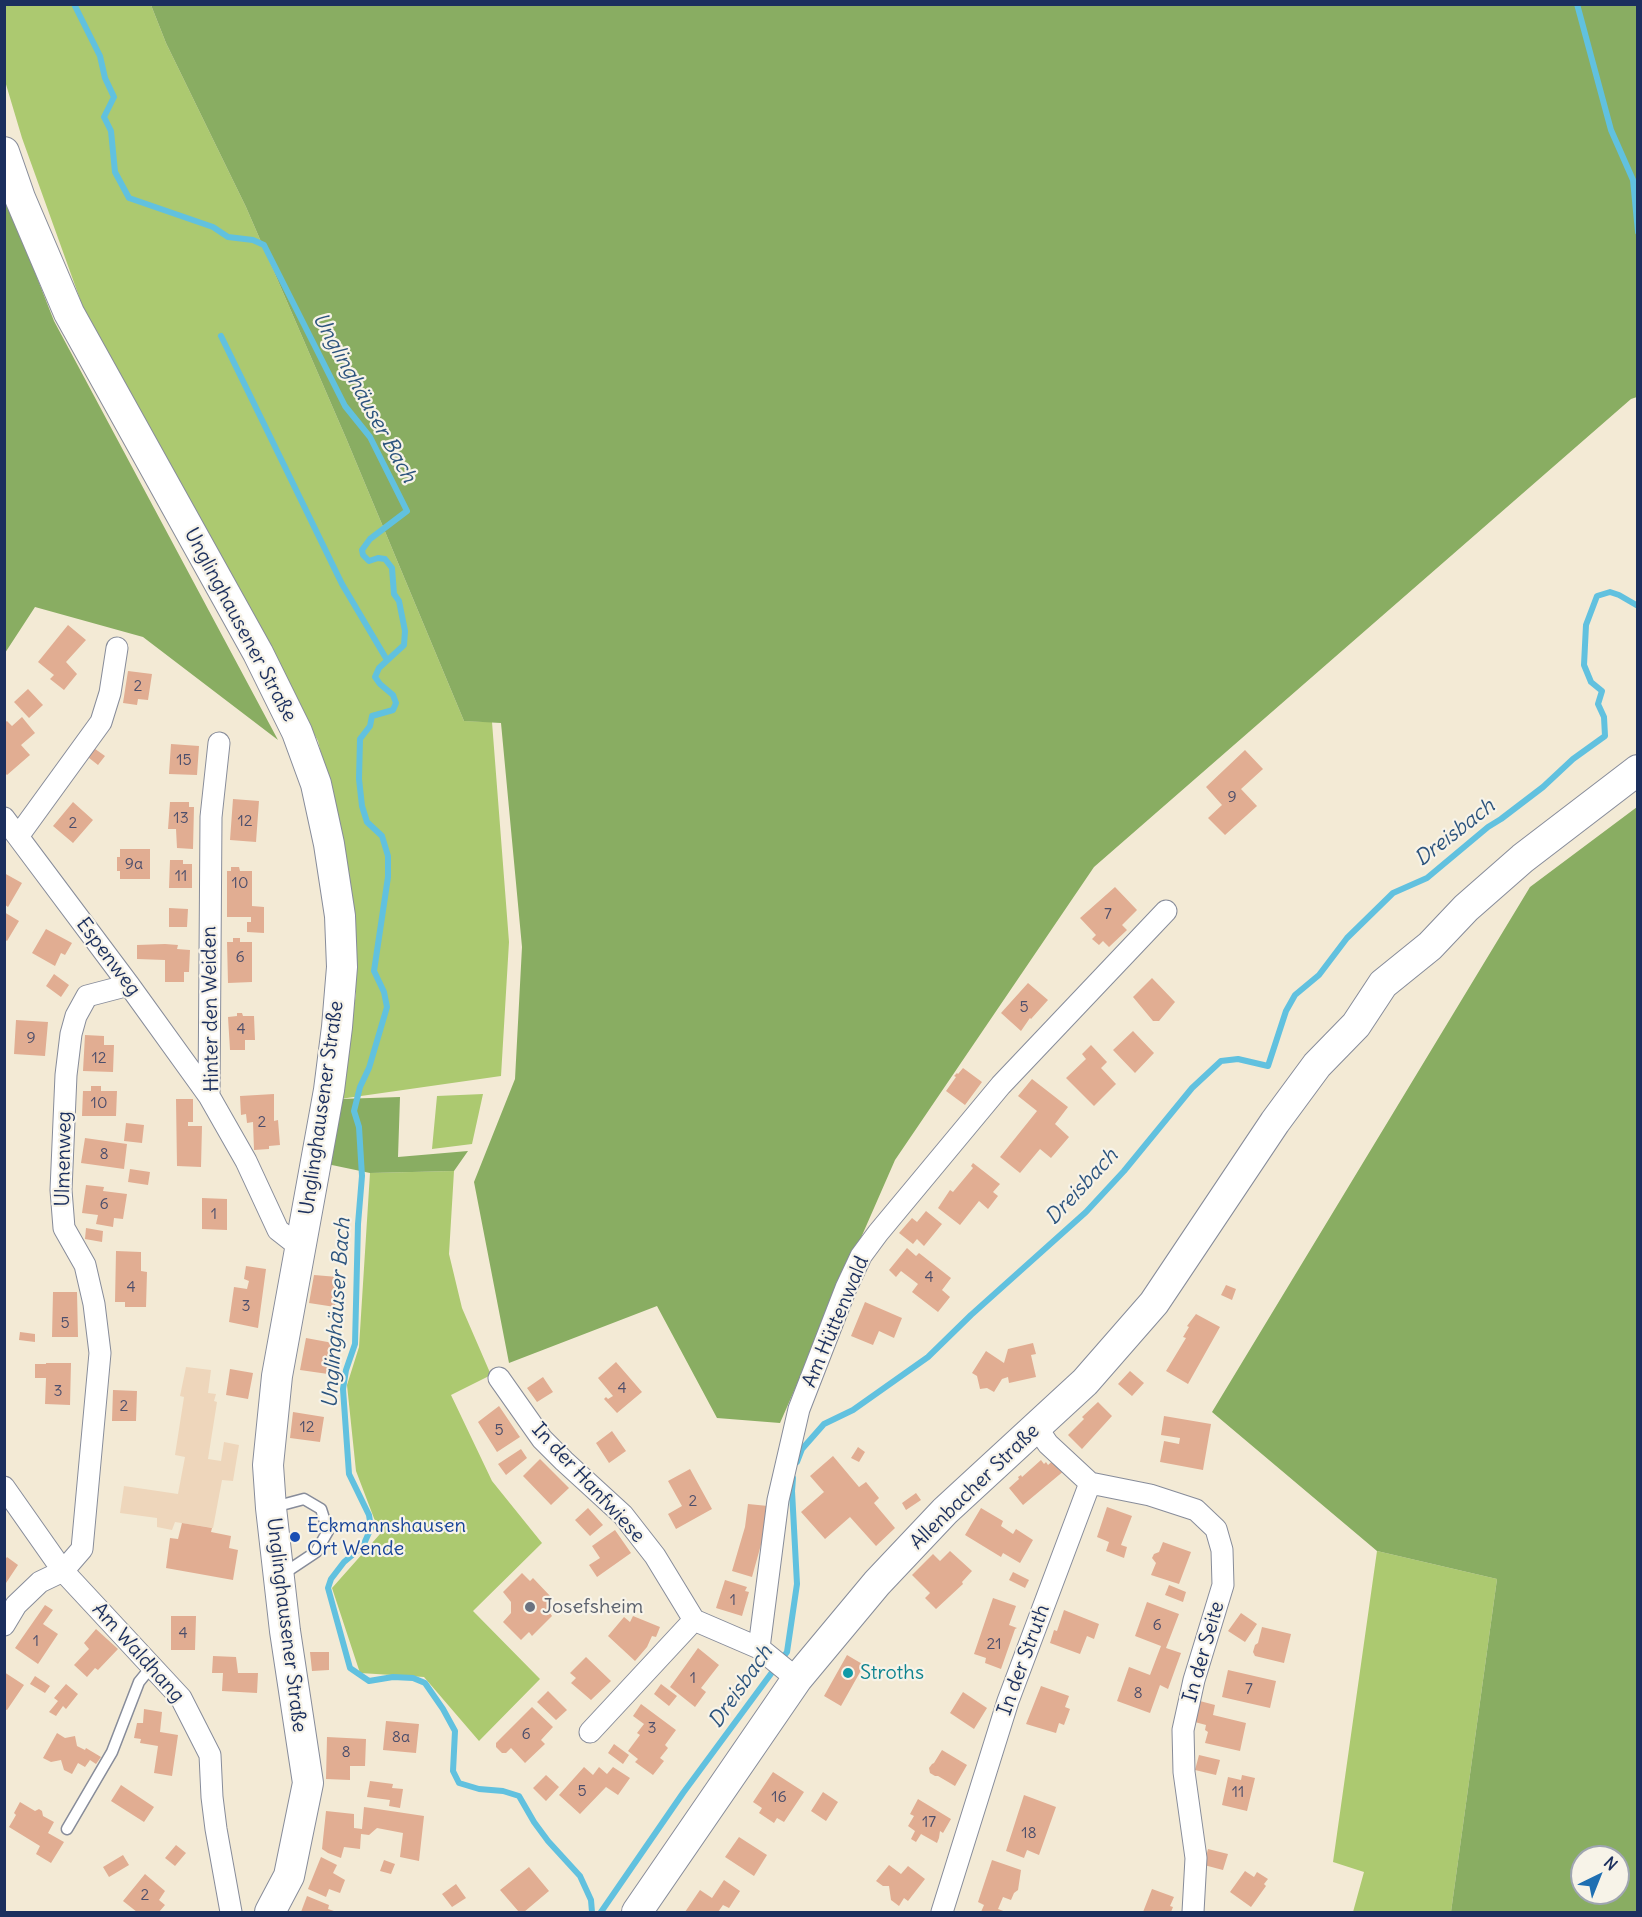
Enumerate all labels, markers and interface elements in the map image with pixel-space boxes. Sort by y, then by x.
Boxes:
water label: Unglinghäuser Bach [307,309,421,487]
street label: Unglinghausener Straße [179,524,301,726]
house number: 2 [134,676,142,696]
house number: 15 [176,750,192,770]
house number: 9 [1227,787,1237,807]
water label: Dreisbach [1410,794,1500,872]
house number: 13 [173,808,189,828]
house number: 12 [237,811,253,831]
house number: 2 [69,813,77,833]
house number: 9a [125,854,143,874]
house number: 11 [175,866,187,886]
house number: 10 [232,873,248,893]
house number: 7 [1104,904,1112,924]
street label: Espenweg [71,913,145,1001]
street label: Hinter den Weiden [198,926,224,1092]
house number: 6 [235,947,245,967]
house number: 5 [1019,997,1029,1017]
street label: Unglinghausener Straße [295,999,349,1217]
house number: 4 [236,1019,246,1039]
house number: 9 [26,1028,36,1048]
house number: 12 [91,1048,107,1068]
house number: 10 [91,1093,107,1113]
street label: Ulmenweg [51,1111,77,1207]
house number: 2 [258,1112,266,1132]
house number: 8 [99,1144,109,1164]
water label: Dreisbach [1040,1144,1124,1230]
house number: 6 [99,1194,109,1214]
house number: 1 [211,1204,217,1224]
water label: Unglinghäuser Bach [318,1217,356,1409]
street label: Am Hüttenwald [798,1253,874,1391]
house number: 4 [924,1267,934,1287]
house number: 4 [126,1277,136,1297]
house number: 3 [241,1296,251,1316]
house number: 5 [60,1313,70,1333]
house number: 4 [617,1378,627,1398]
house number: 3 [53,1381,63,1401]
house number: 2 [120,1396,128,1416]
house number: 12 [299,1417,315,1437]
street label: In der Hanfwiese [526,1418,650,1548]
street label: Allenbacher Straße [905,1419,1045,1555]
house number: 5 [494,1420,504,1440]
house number: 2 [689,1491,697,1511]
place label: Eckmannshausen Ort Wende [307,1514,466,1561]
street label: Unglinghausener Straße [261,1516,311,1734]
marker: Eckmannshausen Ort Wende [288,1530,302,1544]
house number: 1 [730,1590,736,1610]
place label: Josefsheim [542,1595,643,1619]
street label: Am Waldhang [87,1598,189,1708]
street label: In der Seite [1178,1599,1230,1705]
marker: Josefsheim [523,1600,537,1614]
street label: In der Struth [993,1601,1055,1719]
house number: 6 [1152,1615,1162,1635]
house number: 4 [178,1623,188,1643]
house number: 1 [33,1631,39,1651]
house number: 21 [986,1634,1002,1654]
water label: Dreisbach [704,1641,778,1733]
place label: Stroths [860,1661,924,1685]
marker: Stroths [841,1666,855,1680]
house number: 1 [690,1668,696,1688]
house number: 7 [1245,1679,1253,1699]
house number: 8 [1133,1683,1143,1703]
house number: 3 [647,1718,657,1738]
house number: 6 [521,1724,531,1744]
house number: 8a [392,1727,410,1747]
house number: 8 [341,1742,351,1762]
house number: 5 [577,1781,587,1801]
house number: 11 [1232,1782,1244,1802]
house number: 16 [771,1787,787,1807]
house number: 17 [922,1812,936,1832]
house number: 18 [1021,1823,1037,1843]
north arrow [1570,1845,1630,1905]
text: N [1600,1852,1622,1874]
house number: 2 [141,1885,149,1905]

